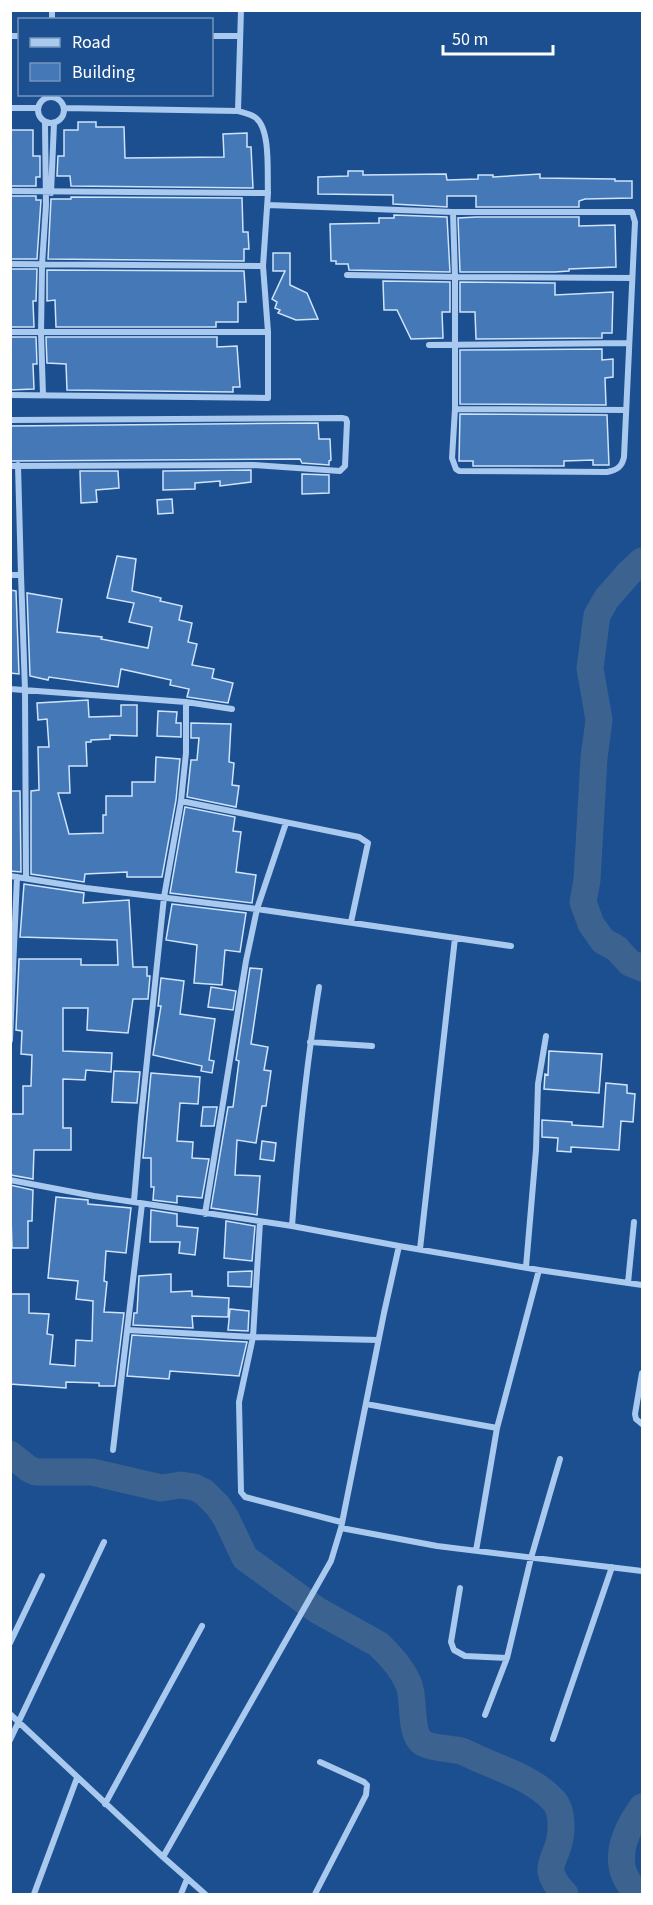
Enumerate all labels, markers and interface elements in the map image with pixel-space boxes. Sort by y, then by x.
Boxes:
legend [18,18,213,96]
scale bar [443,18,552,56]
text: 50 m [452,27,488,52]
text: Road [72,30,111,55]
text: Building [72,60,135,85]

